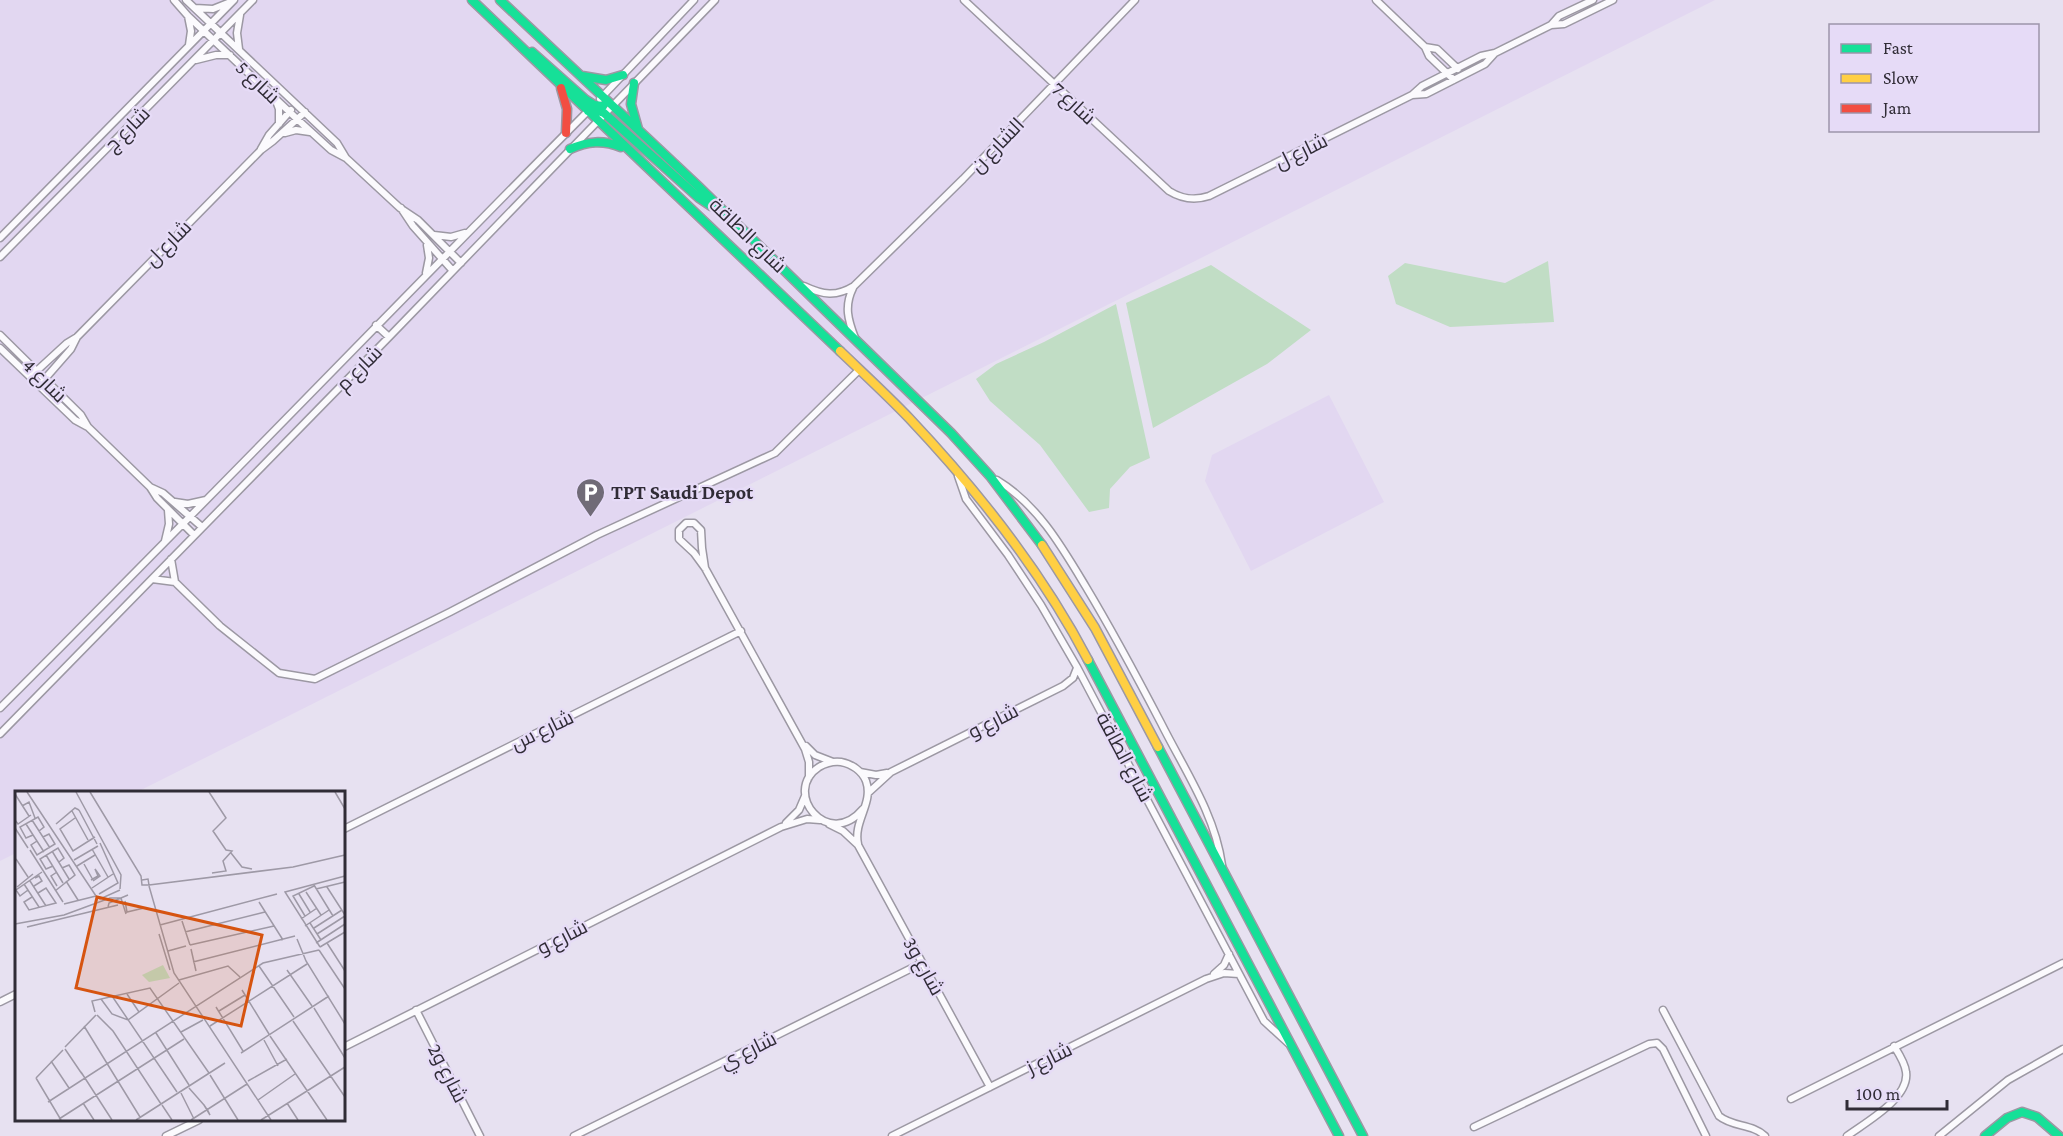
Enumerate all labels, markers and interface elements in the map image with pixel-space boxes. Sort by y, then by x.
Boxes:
legend [1829,24,2039,132]
text: Fast [1883,38,1914,58]
street label: شارع 5 [230,56,284,110]
text: Slow [1883,68,1919,88]
street label: شارع 7 [1046,77,1100,131]
text: Jam [1881,98,1912,118]
street label: شارع ج [100,102,156,158]
street label: الشارع ن [966,113,1030,179]
street label: شارع ل [1271,129,1332,176]
street label: شارع الطاقة [703,193,791,279]
street label: شارع ل [140,215,198,273]
street label: شارع م [332,341,388,397]
street label: شارع 4 [16,354,71,409]
parking icon: TPT Saudi Depot [574,476,606,518]
place label: TPT Saudi Depot [611,481,754,503]
street label: شارع و [964,699,1023,746]
street label: شارع س [507,705,578,757]
street label: شارع الطاقة [1090,709,1158,807]
inset map [15,791,345,1121]
street label: شارع و [533,915,592,962]
street label: شارع و3 [897,933,949,1000]
street label: شارع ي [716,1027,782,1078]
street label: شارع ز [1022,1038,1077,1081]
street label: شارع و2 [421,1040,472,1107]
scale bar [1847,1073,1948,1111]
text: 100 m [1856,1084,1901,1104]

